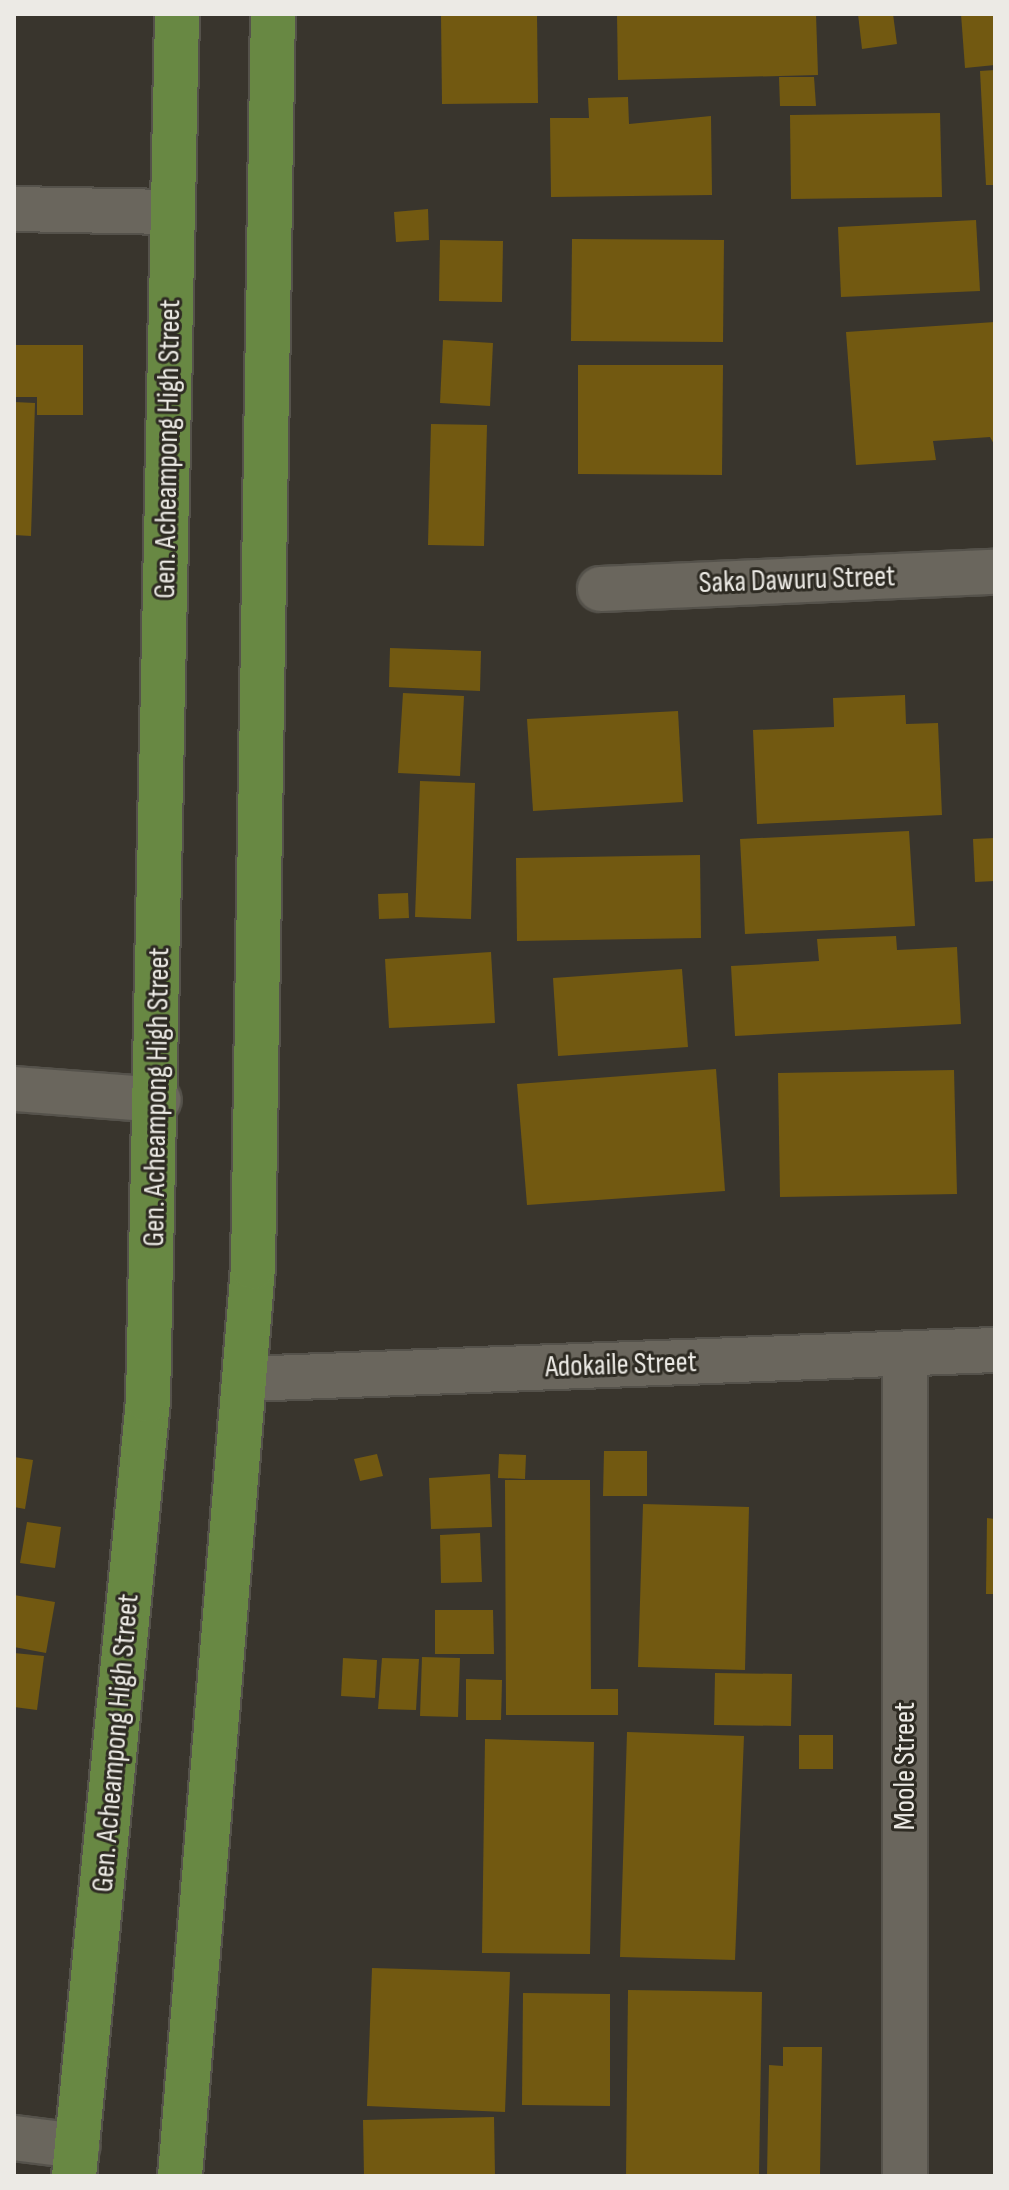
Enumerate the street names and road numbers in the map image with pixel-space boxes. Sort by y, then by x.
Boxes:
street label: Gen. Acheampong High Street [147,299,189,599]
street label: Saka Dawuru Street [698,559,896,601]
street label: Gen. Acheampong High Street [136,947,178,1247]
street label: Adokaile Street [545,1344,697,1386]
street label: Gen. Acheampong High Street [85,1592,147,1894]
street label: Moole Street [887,1702,923,1830]

